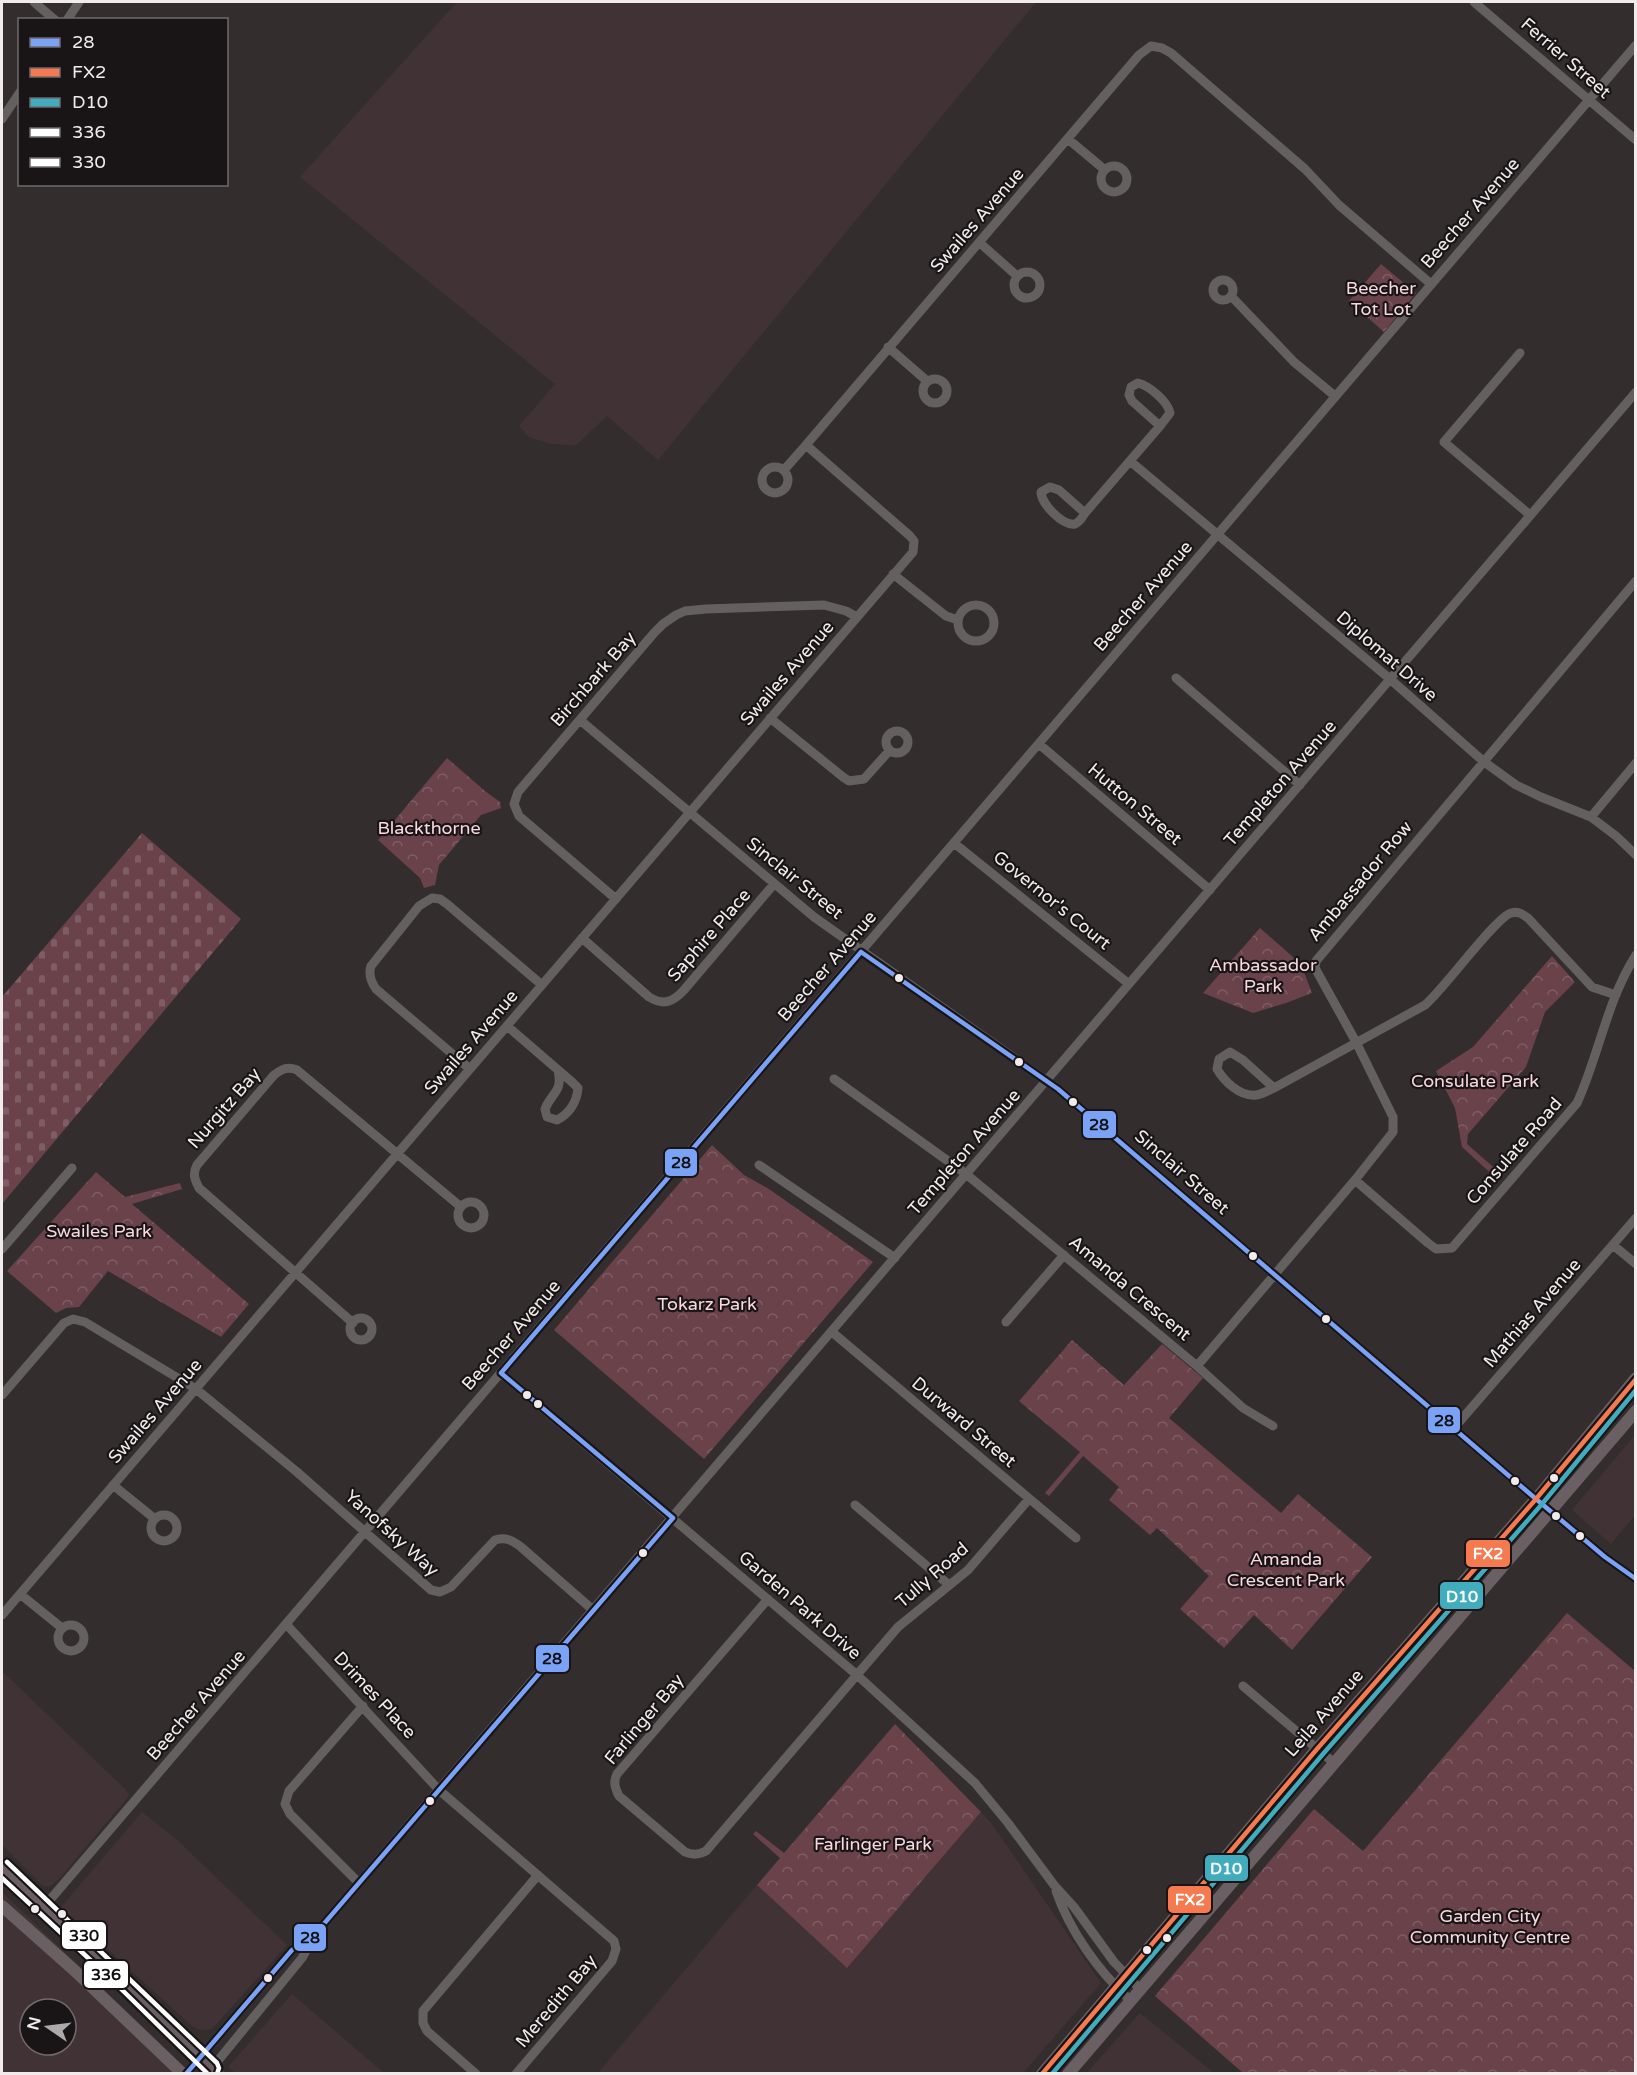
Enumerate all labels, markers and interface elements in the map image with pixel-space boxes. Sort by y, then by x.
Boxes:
street label: Ferrier Street [1517,13,1616,103]
legend [18,18,228,186]
text: 28 [72,31,95,53]
text: FX2 [72,61,106,83]
text: D10 [72,91,108,113]
text: 336 [72,121,106,143]
text: 330 [72,151,106,173]
street label: Beecher Avenue [1416,153,1524,273]
street label: Swailes Avenue [926,163,1028,277]
park label: Beecher Tot Lot [1346,277,1416,320]
street label: Beecher Avenue [1089,536,1197,656]
street label: Diplomat Drive [1332,606,1442,706]
street label: Swailes Avenue [736,616,838,730]
street label: Birchbark Bay [546,627,641,731]
street label: Templeton Avenue [1219,715,1341,851]
street label: Hutton Street [1084,758,1187,850]
street label: Ambassador Row [1303,816,1417,946]
park label: Blackthorne [377,817,481,839]
street label: Sinclair Street [742,832,848,924]
street label: Governor's Court [989,846,1115,954]
street label: Saphire Place [663,884,755,986]
street label: Beecher Avenue [773,906,881,1026]
park label: Ambassador Park [1209,954,1317,997]
unlabelled marker [893,972,905,984]
street label: Swailes Avenue [420,985,522,1099]
unlabelled marker [1013,1056,1025,1068]
street label: Nurgitz Bay [183,1063,265,1153]
park label: Consulate Park [1411,1070,1539,1092]
street label: Templeton Avenue [903,1084,1025,1220]
street label: Consulate Road [1461,1093,1567,1209]
unlabelled marker [1067,1096,1079,1108]
line badge: 28 [1082,1110,1117,1139]
text: 28 [1089,1115,1109,1135]
street label: Sinclair Street [1130,1125,1234,1219]
line badge: 28 [664,1148,698,1177]
text: 28 [671,1153,691,1173]
park label: Swailes Park [46,1220,152,1242]
street label: Amanda Crescent [1065,1231,1195,1345]
unlabelled marker [1247,1250,1259,1262]
street label: Mathias Avenue [1479,1254,1585,1372]
street label: Beecher Avenue [457,1275,565,1395]
park label: Tokarz Park [657,1293,757,1315]
unlabelled marker [1320,1313,1332,1325]
street label: Swailes Avenue [104,1354,206,1468]
street label: Durward Street [907,1372,1021,1472]
unlabelled marker [521,1389,533,1401]
unlabelled marker [532,1398,544,1410]
line badge: 28 [1427,1406,1461,1434]
text: 28 [1434,1411,1454,1431]
unlabelled marker [1548,1472,1560,1484]
unlabelled marker [1509,1475,1521,1487]
street label: Yanofsky Way [341,1485,444,1581]
unlabelled marker [1550,1510,1562,1522]
unlabelled marker [1574,1530,1586,1542]
street label: Tully Road [891,1537,973,1613]
line badge: FX2 [1465,1539,1511,1568]
text: FX2 [1473,1544,1503,1564]
street label: Garden Park Drive [734,1546,866,1664]
unlabelled marker [637,1547,649,1559]
park label: Amanda Crescent Park [1227,1548,1345,1591]
line badge: D10 [1439,1581,1484,1610]
text: D10 [1446,1587,1478,1607]
line badge: 28 [535,1644,570,1673]
street label: Beecher Avenue [142,1645,250,1765]
street label: Drimes Place [329,1647,421,1743]
text: 28 [542,1649,562,1669]
street label: Leila Avenue [1280,1665,1368,1761]
street label: Farlinger Bay [600,1669,689,1769]
unlabelled marker [424,1795,436,1807]
park label: Farlinger Park [814,1833,932,1855]
line badge: D10 [1204,1854,1249,1882]
text: D10 [1210,1859,1242,1879]
line badge: FX2 [1167,1885,1212,1914]
text: FX2 [1175,1890,1205,1910]
unlabelled marker [29,1903,41,1915]
park label: Garden City Community Centre [1410,1905,1570,1948]
unlabelled marker [56,1908,68,1920]
line badge: 330 [61,1921,107,1950]
line badge: 28 [293,1923,327,1952]
text: 330 [69,1926,99,1946]
text: 28 [300,1928,320,1948]
unlabelled marker [1161,1932,1173,1944]
unlabelled marker [1141,1944,1153,1956]
street label: Meredith Bay [511,1950,601,2052]
line badge: 336 [83,1960,129,1989]
text: 336 [91,1965,121,1985]
unlabelled marker [262,1972,274,1984]
north arrow [18,1997,78,2057]
text: N [23,2015,46,2032]

